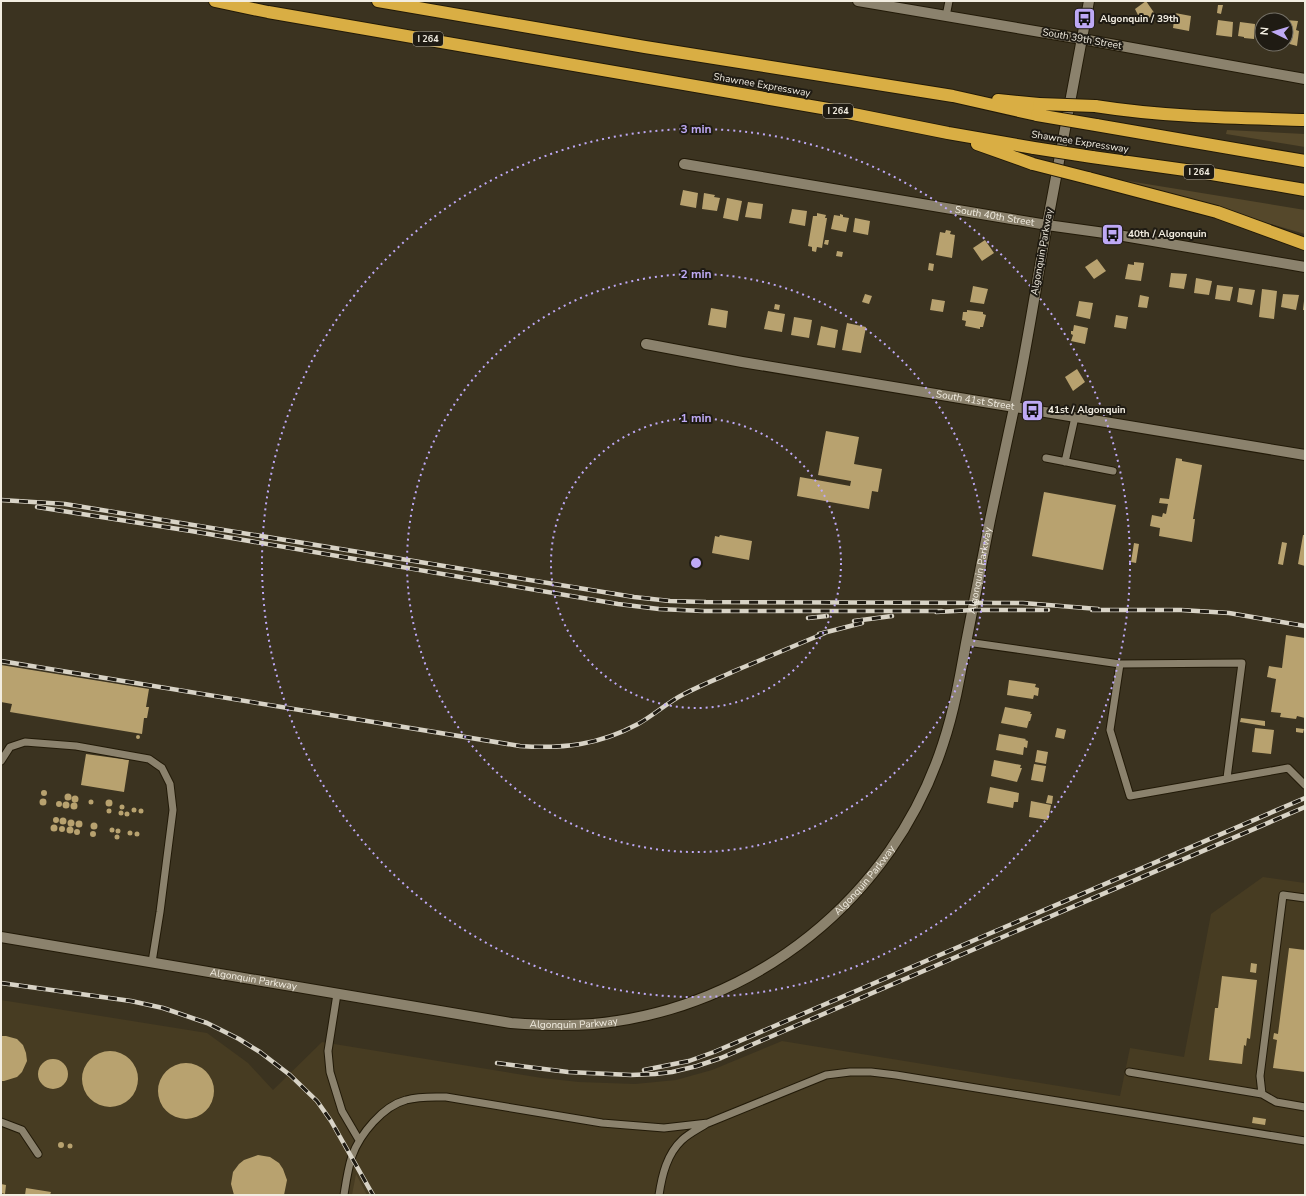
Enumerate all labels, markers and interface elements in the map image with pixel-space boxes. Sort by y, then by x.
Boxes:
bus stop icon: Algonquin / 39th [1072,6,1098,32]
place label: Algonquin / 39th [1100,12,1179,26]
north arrow [1254,12,1294,52]
street label: South 39th Street [1041,25,1123,53]
text: N [1257,26,1272,36]
road number: I 264 [413,32,443,46]
street label: Shawnee Expressway [712,70,812,101]
road number: I 264 [823,104,853,118]
text: 3 min [680,121,712,137]
street label: Shawnee Expressway [1030,127,1131,157]
road number: I 264 [1184,165,1214,179]
street label: South 40th Street [954,203,1036,230]
street label: Algonquin Parkway [1027,207,1057,296]
bus stop icon: 40th / Algonquin [1099,221,1125,247]
place label: 40th / Algonquin [1128,227,1207,241]
text: 2 min [680,266,712,282]
street label: South 41st Street [935,387,1016,414]
bus stop icon: 41st / Algonquin [1020,397,1046,423]
place label: 41st / Algonquin [1048,403,1126,417]
text: 1 min [680,410,712,426]
street label: Algonquin Parkway [965,525,996,615]
centre of rings [689,556,703,570]
street label: Algonquin Parkway [831,842,899,918]
street label: Algonquin Parkway [209,965,299,994]
street label: Algonquin Parkway [529,1014,619,1032]

